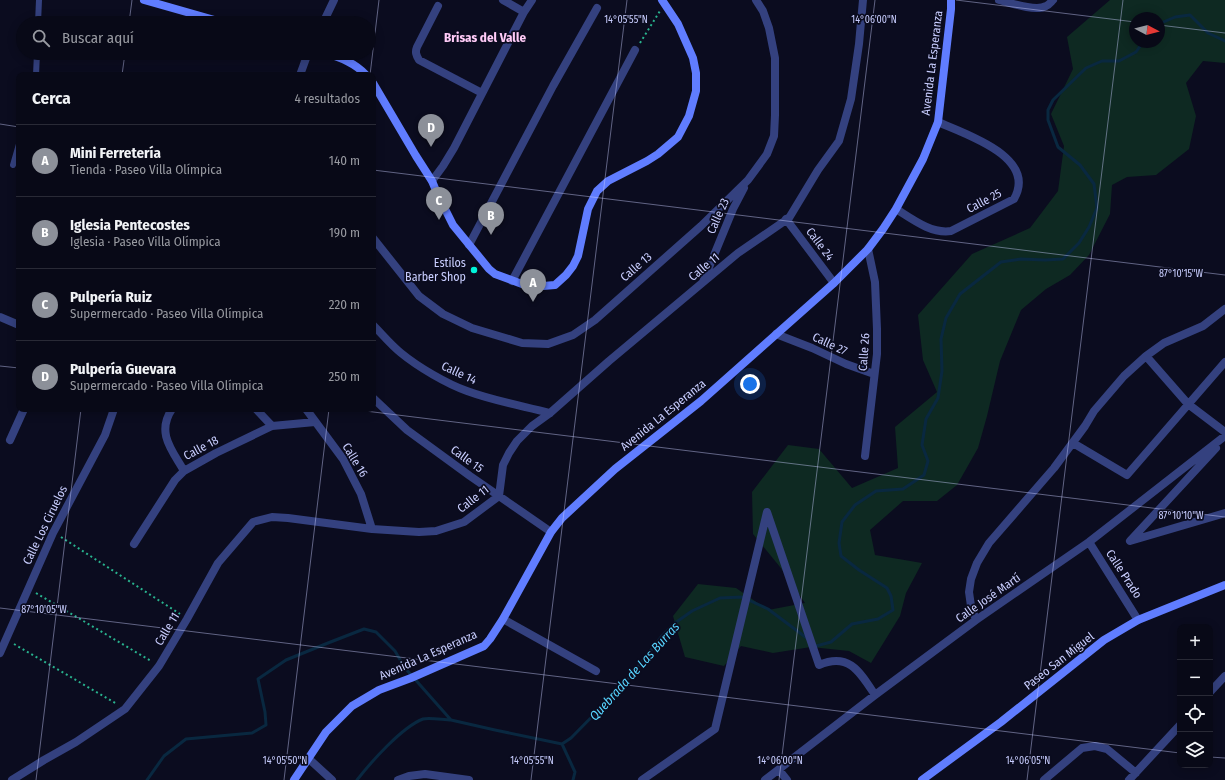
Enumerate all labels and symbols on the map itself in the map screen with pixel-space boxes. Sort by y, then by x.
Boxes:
street label: Avenida La Esperanza [919,10,945,116]
north arrow [1129,12,1165,48]
text: 14°05'55"N [604,14,648,26]
text: 14°06'00"N [851,14,897,26]
district label: Brisas del Valle [444,30,526,45]
pin: D [418,114,444,147]
street label: Calle 25 [964,186,1004,216]
pin: C [426,187,452,220]
street label: Calle 23 [704,196,732,236]
pin: B [478,202,504,235]
street label: Calle 24 [803,225,837,263]
street label: Calle 13 [617,250,655,284]
street label: Calle 11 [686,250,722,284]
place label: Estilos Barber Shop [405,256,466,284]
marker: Estilos Barber Shop [469,265,479,275]
text: 87°10'15"W [1159,268,1204,280]
pin: A [520,269,546,302]
street label: Calle 27 [810,330,850,358]
street label: Calle 26 [856,333,872,371]
street label: Calle 14 [439,359,479,387]
your location [740,374,760,394]
street label: Avenida La Esperanza [618,376,708,454]
street label: Calle 18 [181,433,221,463]
street label: Calle 16 [339,440,371,480]
street label: Calle 15 [448,442,486,476]
street label: Calle 11 [455,482,491,516]
street label: Calle Los Ciruelos [20,483,70,567]
text: 87°10'10"W [1158,510,1204,522]
street label: Calle Prado [1103,547,1145,601]
street label: Calle José Martí [953,571,1023,625]
text: 87°10'05"W [21,604,67,616]
street label: Calle 11 [152,610,182,648]
water label: Quebrada de Las Burras [586,619,683,723]
street label: Avenida La Esperanza [377,627,479,683]
street label: Paseo San Miguel [1021,629,1097,693]
text: 14°05'50"N [263,755,307,767]
text: 14°05'55"N [510,755,554,767]
text: 14°06'00"N [757,755,803,767]
text: 14°06'05"N [1006,755,1050,767]

